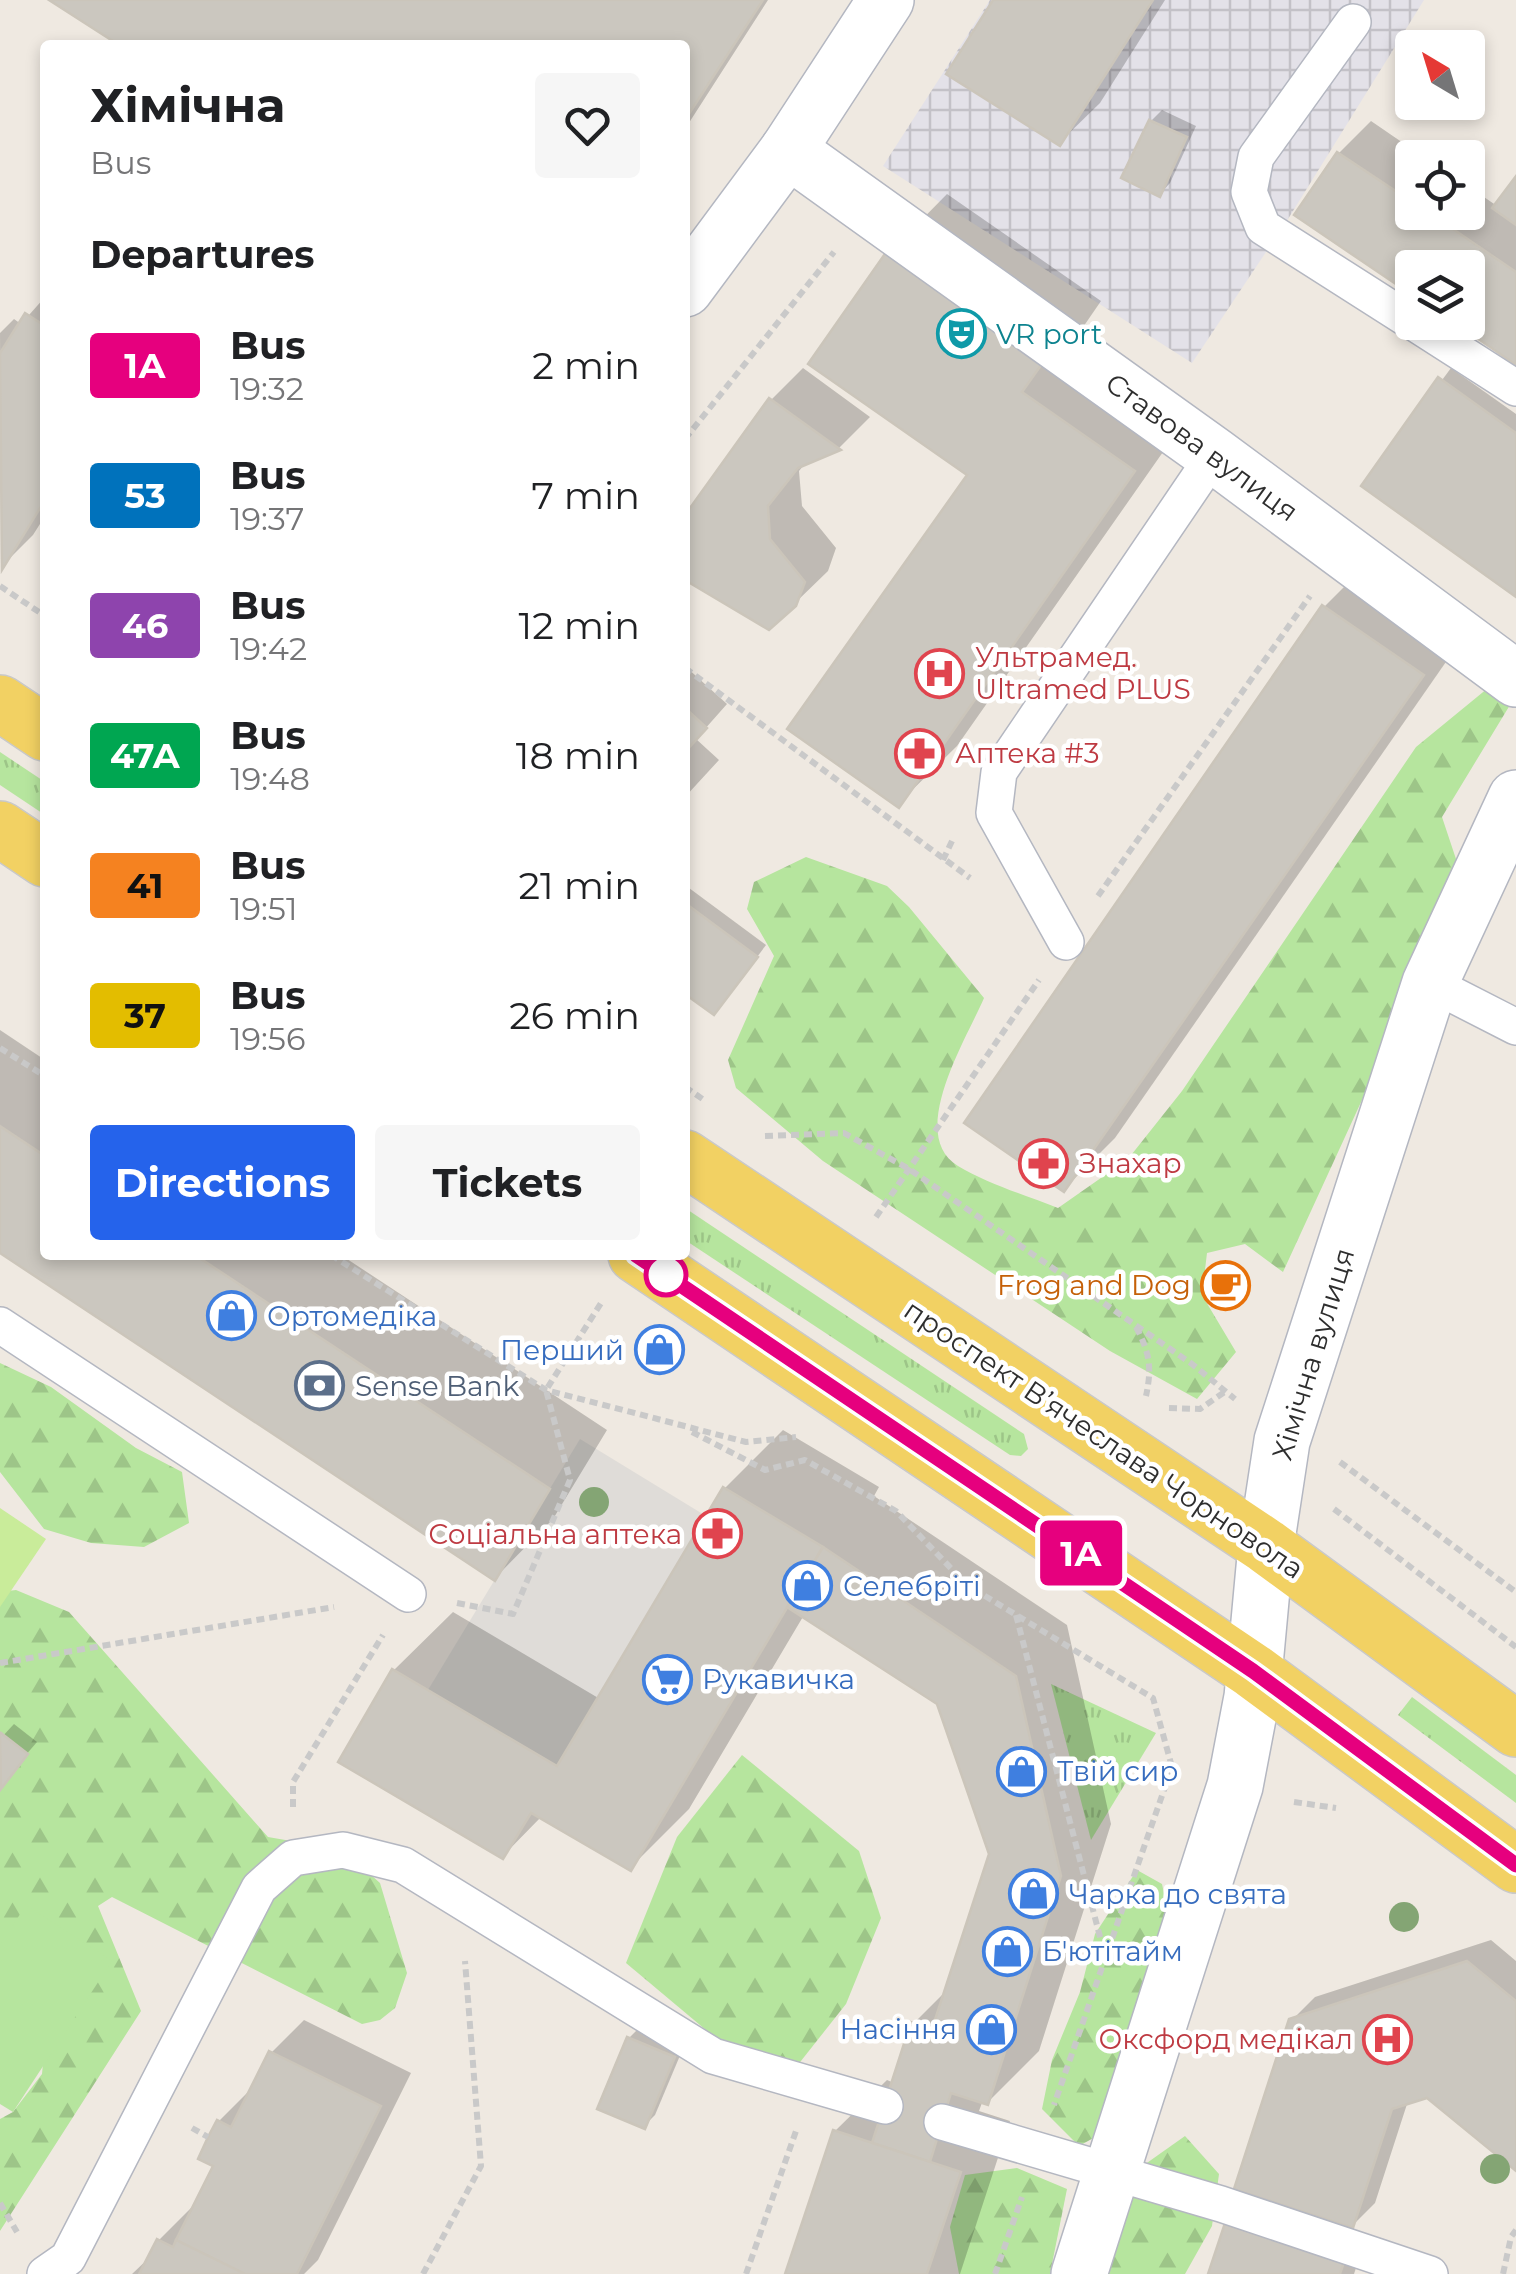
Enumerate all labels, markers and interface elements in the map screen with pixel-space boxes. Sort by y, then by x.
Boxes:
north arrow [1395,30,1485,120]
map controls [1395,30,1485,340]
button: heart [535,73,640,178]
text: Хімічна [90,76,285,134]
button: locate [1395,140,1485,230]
text: Bus [90,143,151,182]
text: Departures [90,231,314,278]
button: layers [1395,250,1485,340]
theatre icon: VR port [935,308,987,360]
place label: VR port [996,317,1102,351]
text: Bus [230,322,305,369]
text: 2 min [532,342,640,389]
text: 1А [124,344,166,387]
street label: Ставова вулиця [1099,366,1305,528]
text: 19:32 [230,369,304,408]
text: Bus [230,452,305,499]
text: 7 min [531,472,640,519]
text: 53 [124,474,166,517]
text: 19:37 [230,499,304,538]
text: Bus [230,582,305,629]
text: 12 min [519,602,640,649]
text: 46 [122,604,168,647]
text: 19:42 [230,629,307,668]
place label: Ультрамед. Ultramed PLUS [975,640,1191,706]
hospital icon: Ультрамед. Ultramed PLUS [914,647,966,699]
text: Bus [230,712,306,759]
pharmacy icon: Аптека #3 [894,727,946,779]
text: 18 min [516,732,640,779]
text: 47А [110,734,180,777]
place label: Аптека #3 [955,736,1100,770]
text: 19:48 [230,759,310,798]
text: Bus [230,842,305,889]
text: 21 min [519,862,640,909]
text: 41 [127,864,163,907]
text: 19:51 [230,889,298,928]
text: Bus [230,972,305,1019]
text: 26 min [509,992,640,1039]
text: 37 [124,994,166,1037]
text: 19:56 [230,1019,305,1058]
button: Directions [90,1125,355,1240]
button: Tickets [375,1125,640,1240]
pharmacy icon: Знахар [1018,1137,1070,1189]
place label: Знахар [1079,1146,1182,1180]
street label: Хімічна вулиця [1265,1244,1361,1464]
unlabelled marker [645,1254,687,1296]
cafe icon: Frog and Dog [1200,1259,1252,1311]
place label: Frog and Dog [997,1268,1191,1302]
shop icon: Ортомедіка [206,1290,258,1342]
street label: проспект Вʼячеслава Чорновола [898,1292,1310,1586]
place label: Ортомедіка [267,1299,437,1333]
shop icon: Перший [633,1324,685,1376]
place label: Перший [500,1333,624,1367]
bank icon: Sense Bank [294,1360,346,1412]
place label: Sense Bank [355,1369,520,1403]
pharmacy icon: Соціальна аптека [691,1508,743,1560]
place label: Соціальна аптека [428,1517,682,1551]
line badge: 1А [1036,1520,1126,1586]
text: 1А [1060,1532,1102,1575]
shop icon: Селебріті [782,1560,834,1612]
place label: Селебріті [843,1569,981,1603]
supermarket icon: Рукавичка [641,1653,693,1705]
place label: Рукавичка [702,1662,855,1696]
shop icon: Твій сир [996,1745,1048,1797]
place label: Твій сир [1057,1754,1179,1788]
shop icon: Чарка до свята [1008,1868,1060,1920]
place label: Чарка до свята [1069,1877,1287,1911]
shop icon: Б'ютітайм [981,1925,1033,1977]
place label: Б'ютітайм [1042,1934,1183,1968]
shop icon: Насіння [966,2003,1018,2055]
place label: Насіння [840,2012,957,2046]
hospital icon: Оксфорд медікал [1362,2013,1414,2065]
place label: Оксфорд медікал [1098,2022,1353,2056]

